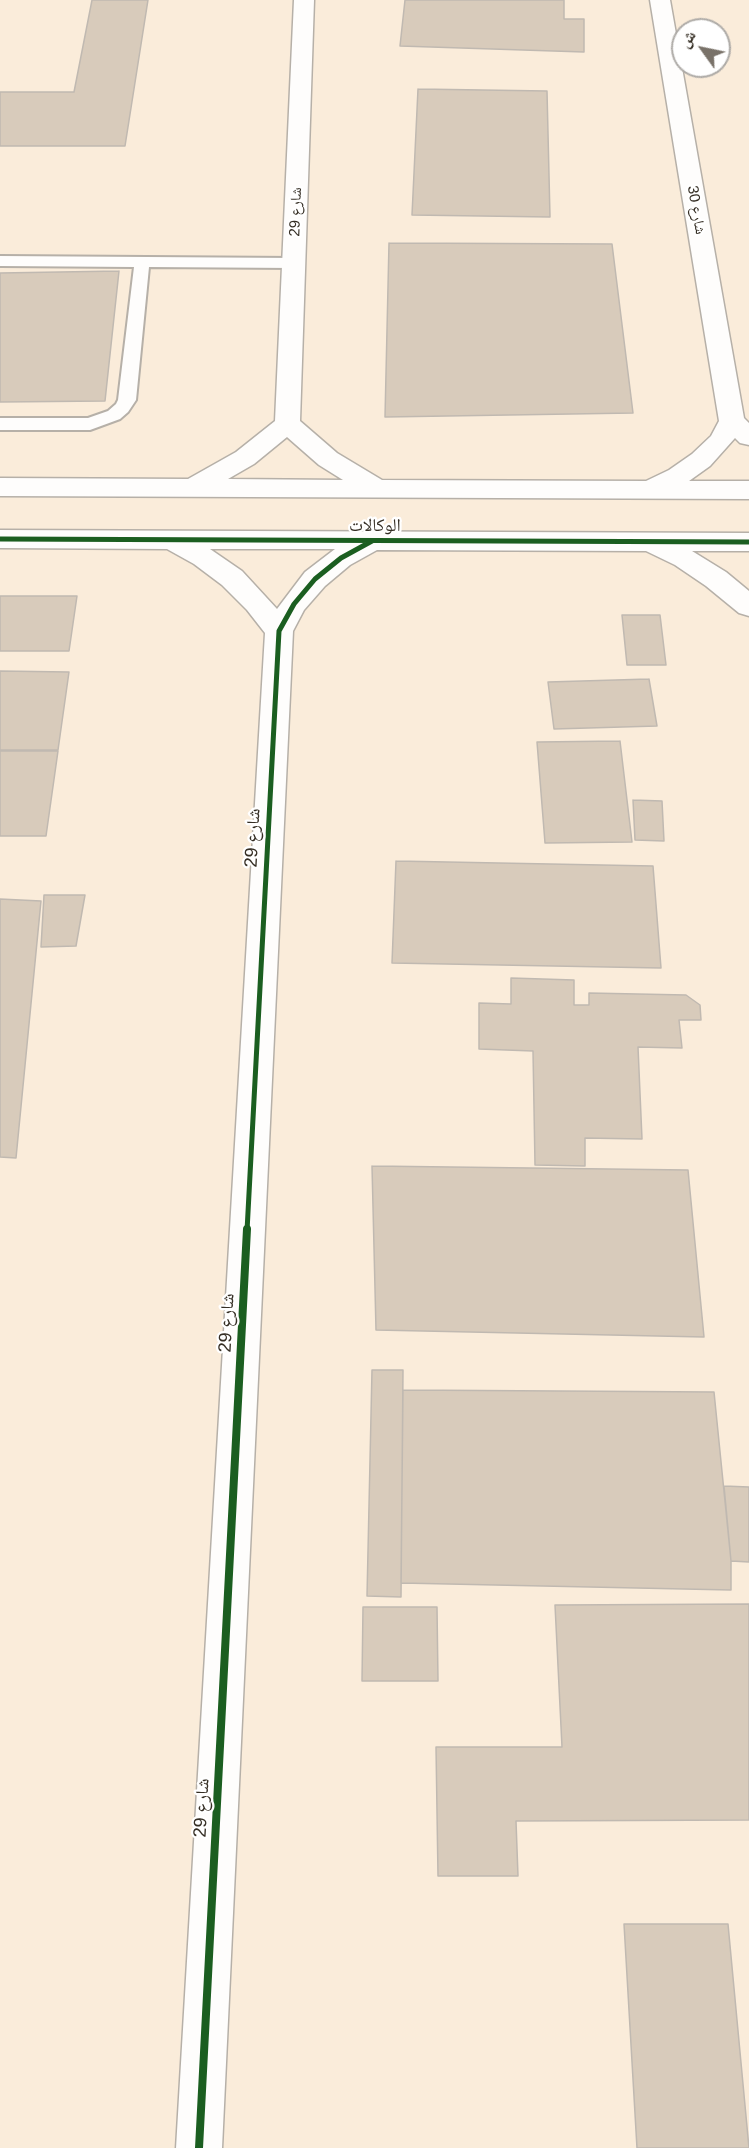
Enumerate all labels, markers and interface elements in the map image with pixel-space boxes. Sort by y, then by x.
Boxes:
north arrow [671,18,731,78]
text: ش [675,27,699,51]
street label: شارع 30 [683,184,709,236]
street label: شارع 29 [286,187,306,237]
street label: الوكالات [349,515,401,537]
street label: شارع 29 [241,808,265,868]
street label: شارع 29 [215,1293,239,1353]
street label: شارع 29 [190,1778,214,1838]

